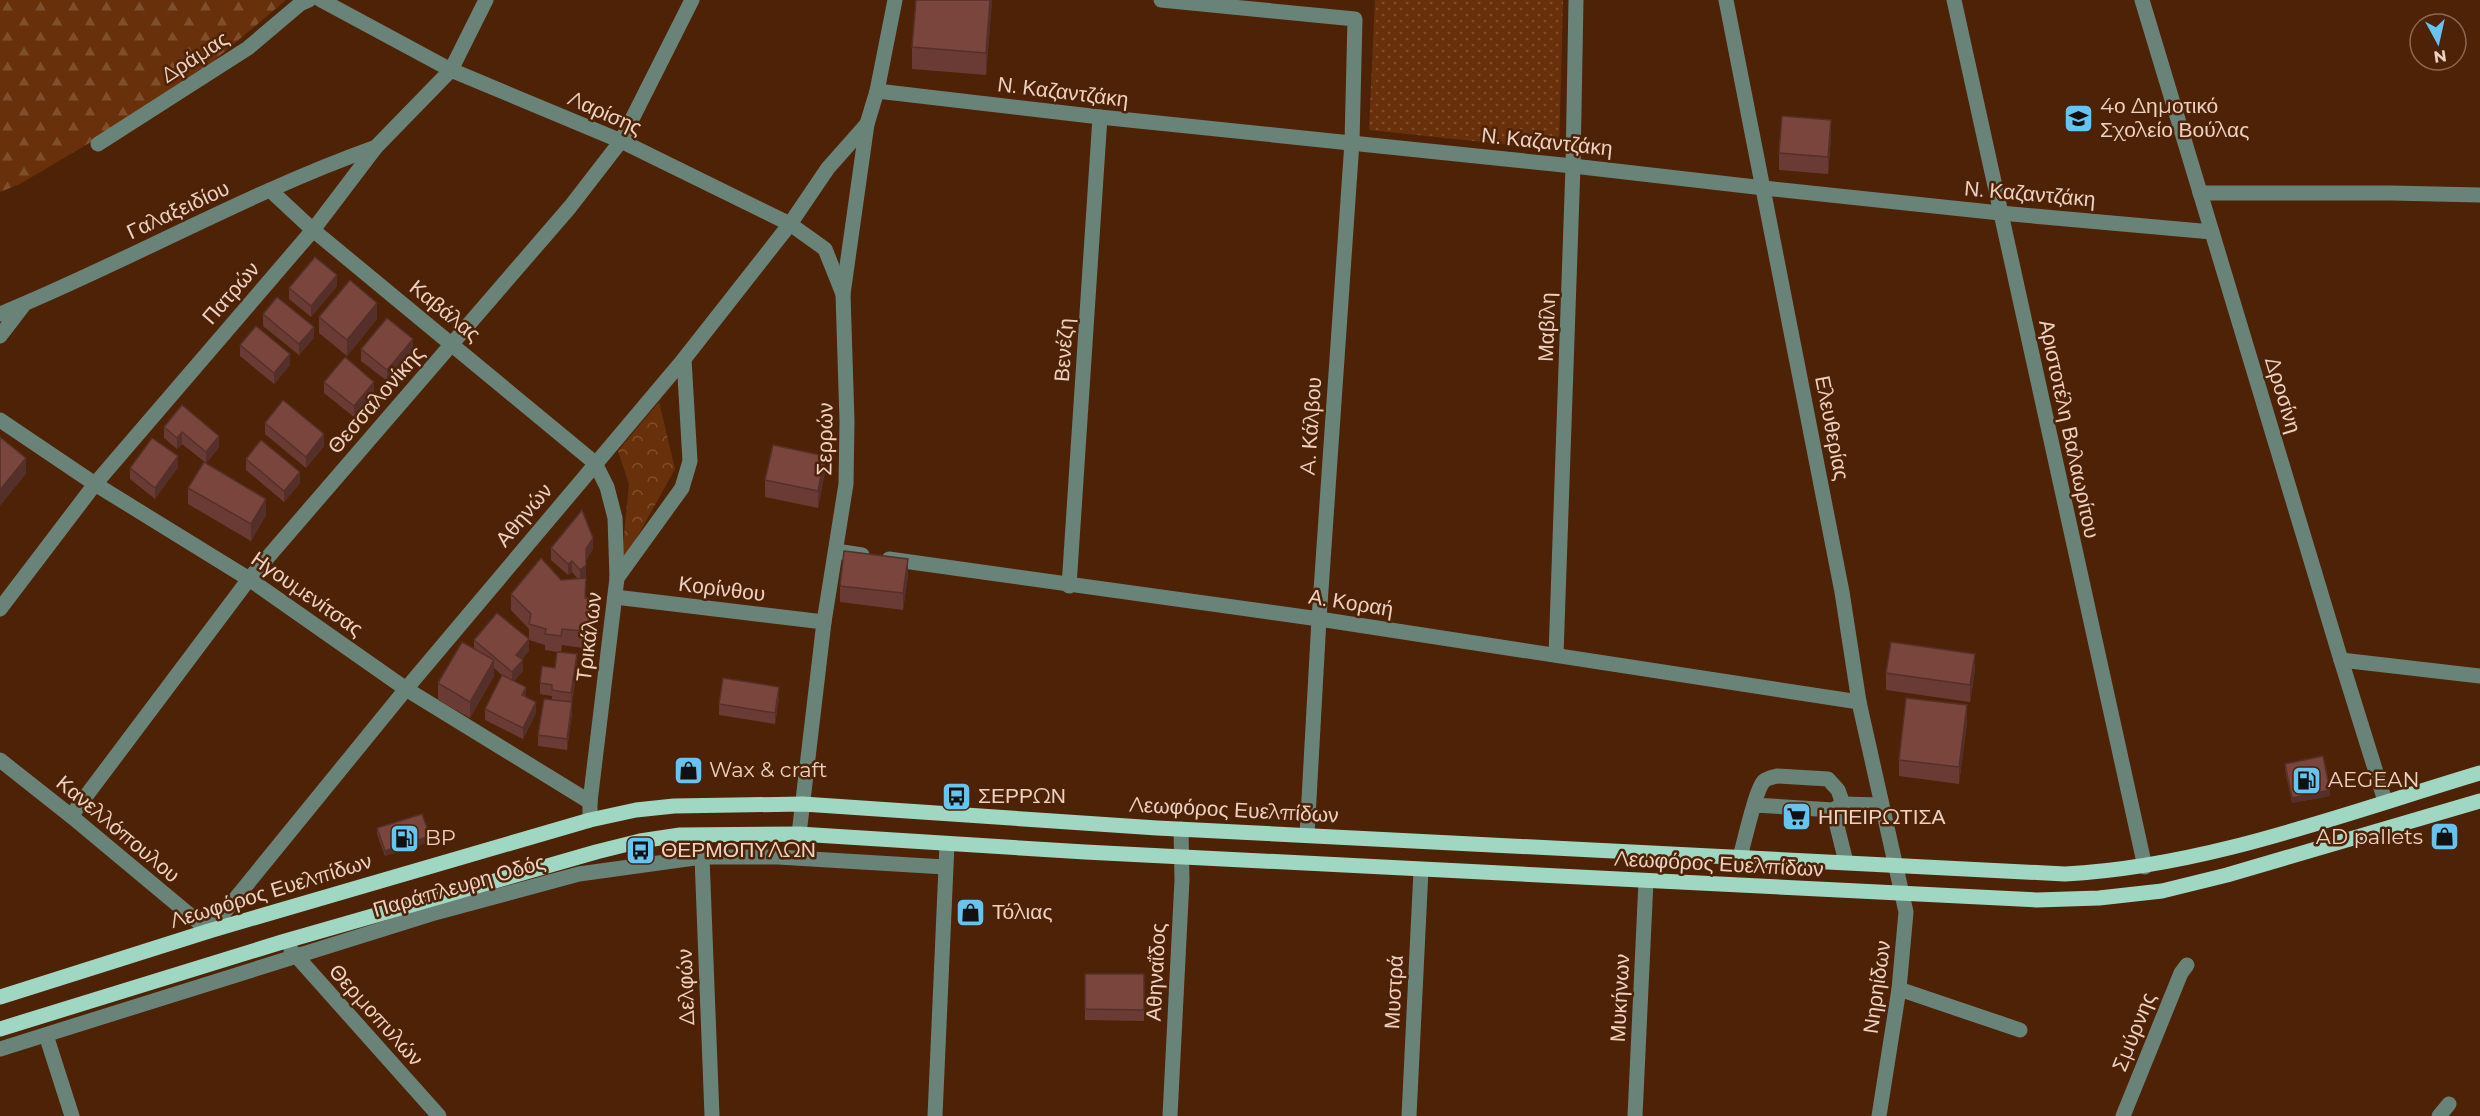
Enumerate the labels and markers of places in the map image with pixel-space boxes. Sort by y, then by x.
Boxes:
place label: 4ο Δημοτικό Σχολείο Βούλας [2100,93,2249,142]
school or university icon: 4ο Δημοτικό Σχολείο Βούλας [2063,102,2095,134]
shop icon: Wax & craft [672,754,704,786]
place label: Wax & craft [709,757,827,782]
fuel station icon: AEGEAN [2291,764,2323,796]
place label: AEGEAN [2328,767,2419,792]
bus stop icon: ΣΕΡΡΩΝ [941,780,973,812]
place label: ΣΕΡΡΩΝ [978,783,1066,808]
supermarket icon: ΗΠΕΙΡΩΤΙΣΑ [1781,801,1813,833]
place label: ΗΠΕΙΡΩΤΙΣΑ [1818,804,1946,829]
shop icon: AD pallets [2428,821,2460,853]
fuel station icon: BP [388,822,420,854]
place label: AD pallets [2316,824,2423,849]
place label: BP [425,825,456,850]
bus stop icon: ΘΕΡΜΟΠΥΛΩΝ [624,834,656,866]
place label: ΘΕΡΜΟΠΥΛΩΝ [661,837,816,862]
shop icon: Τόλιας [955,896,987,928]
place label: Τόλιας [992,899,1053,924]

